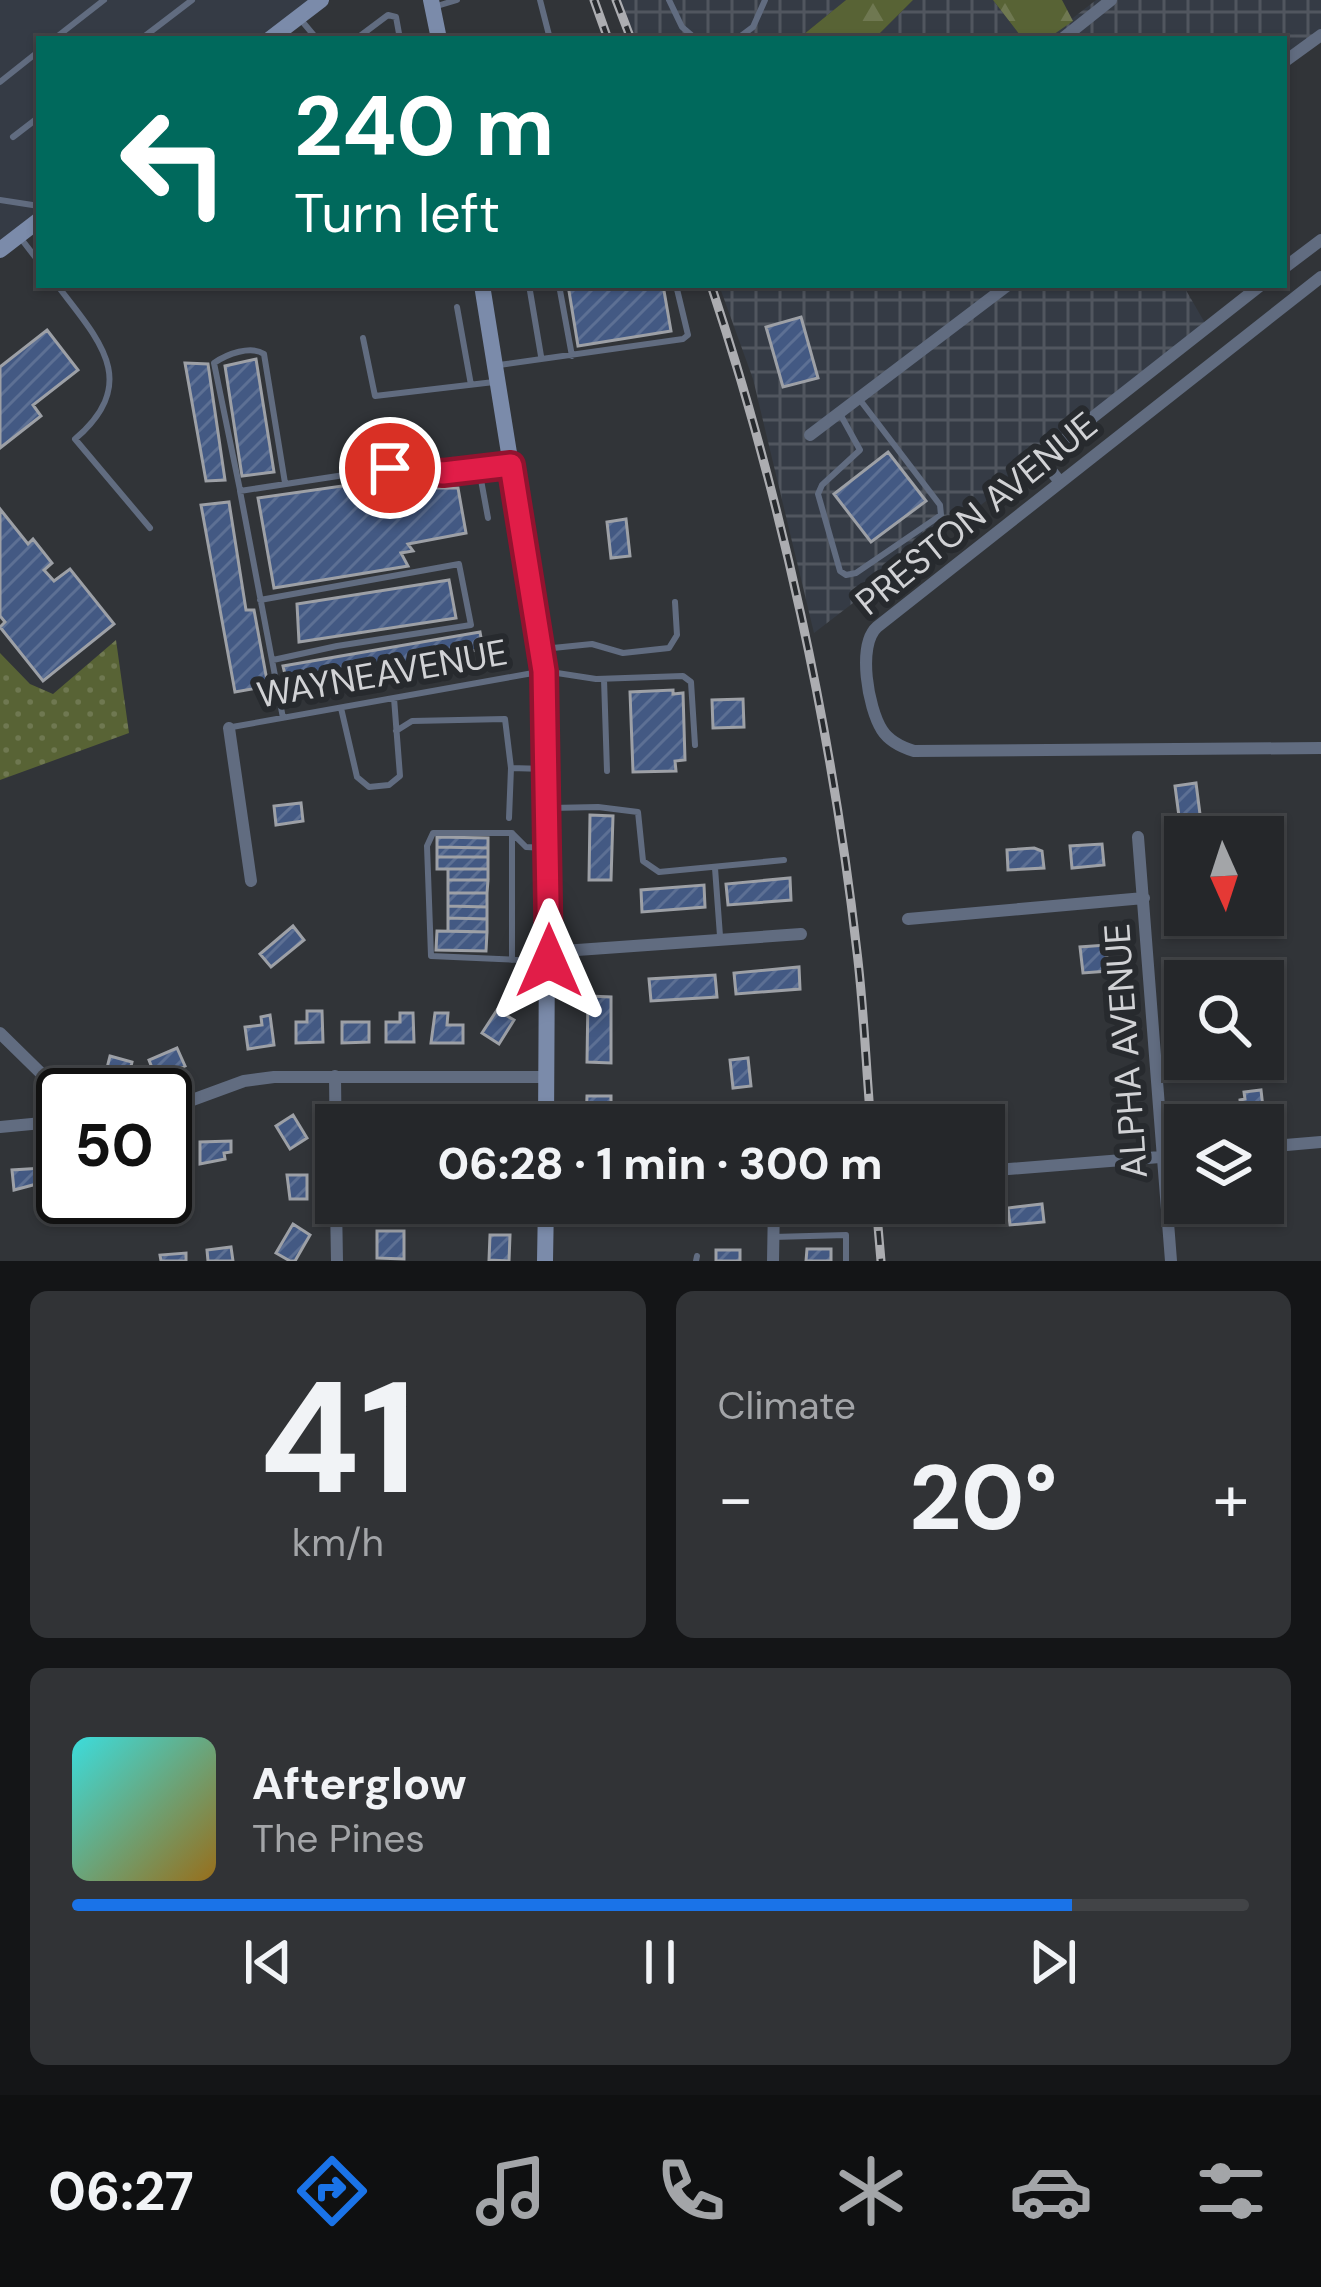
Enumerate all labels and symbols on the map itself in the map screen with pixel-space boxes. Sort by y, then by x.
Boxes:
street label: PRESTON AVENUE [846,401,1107,625]
pin [339,417,441,519]
street label: WAYNEAVENUE [253,628,511,719]
north arrow [1164,816,1284,936]
position arrow [486,898,612,1024]
street label: ALPHA AVENUE [1093,922,1158,1180]
speed limit sign: 50 [36,1068,192,1224]

